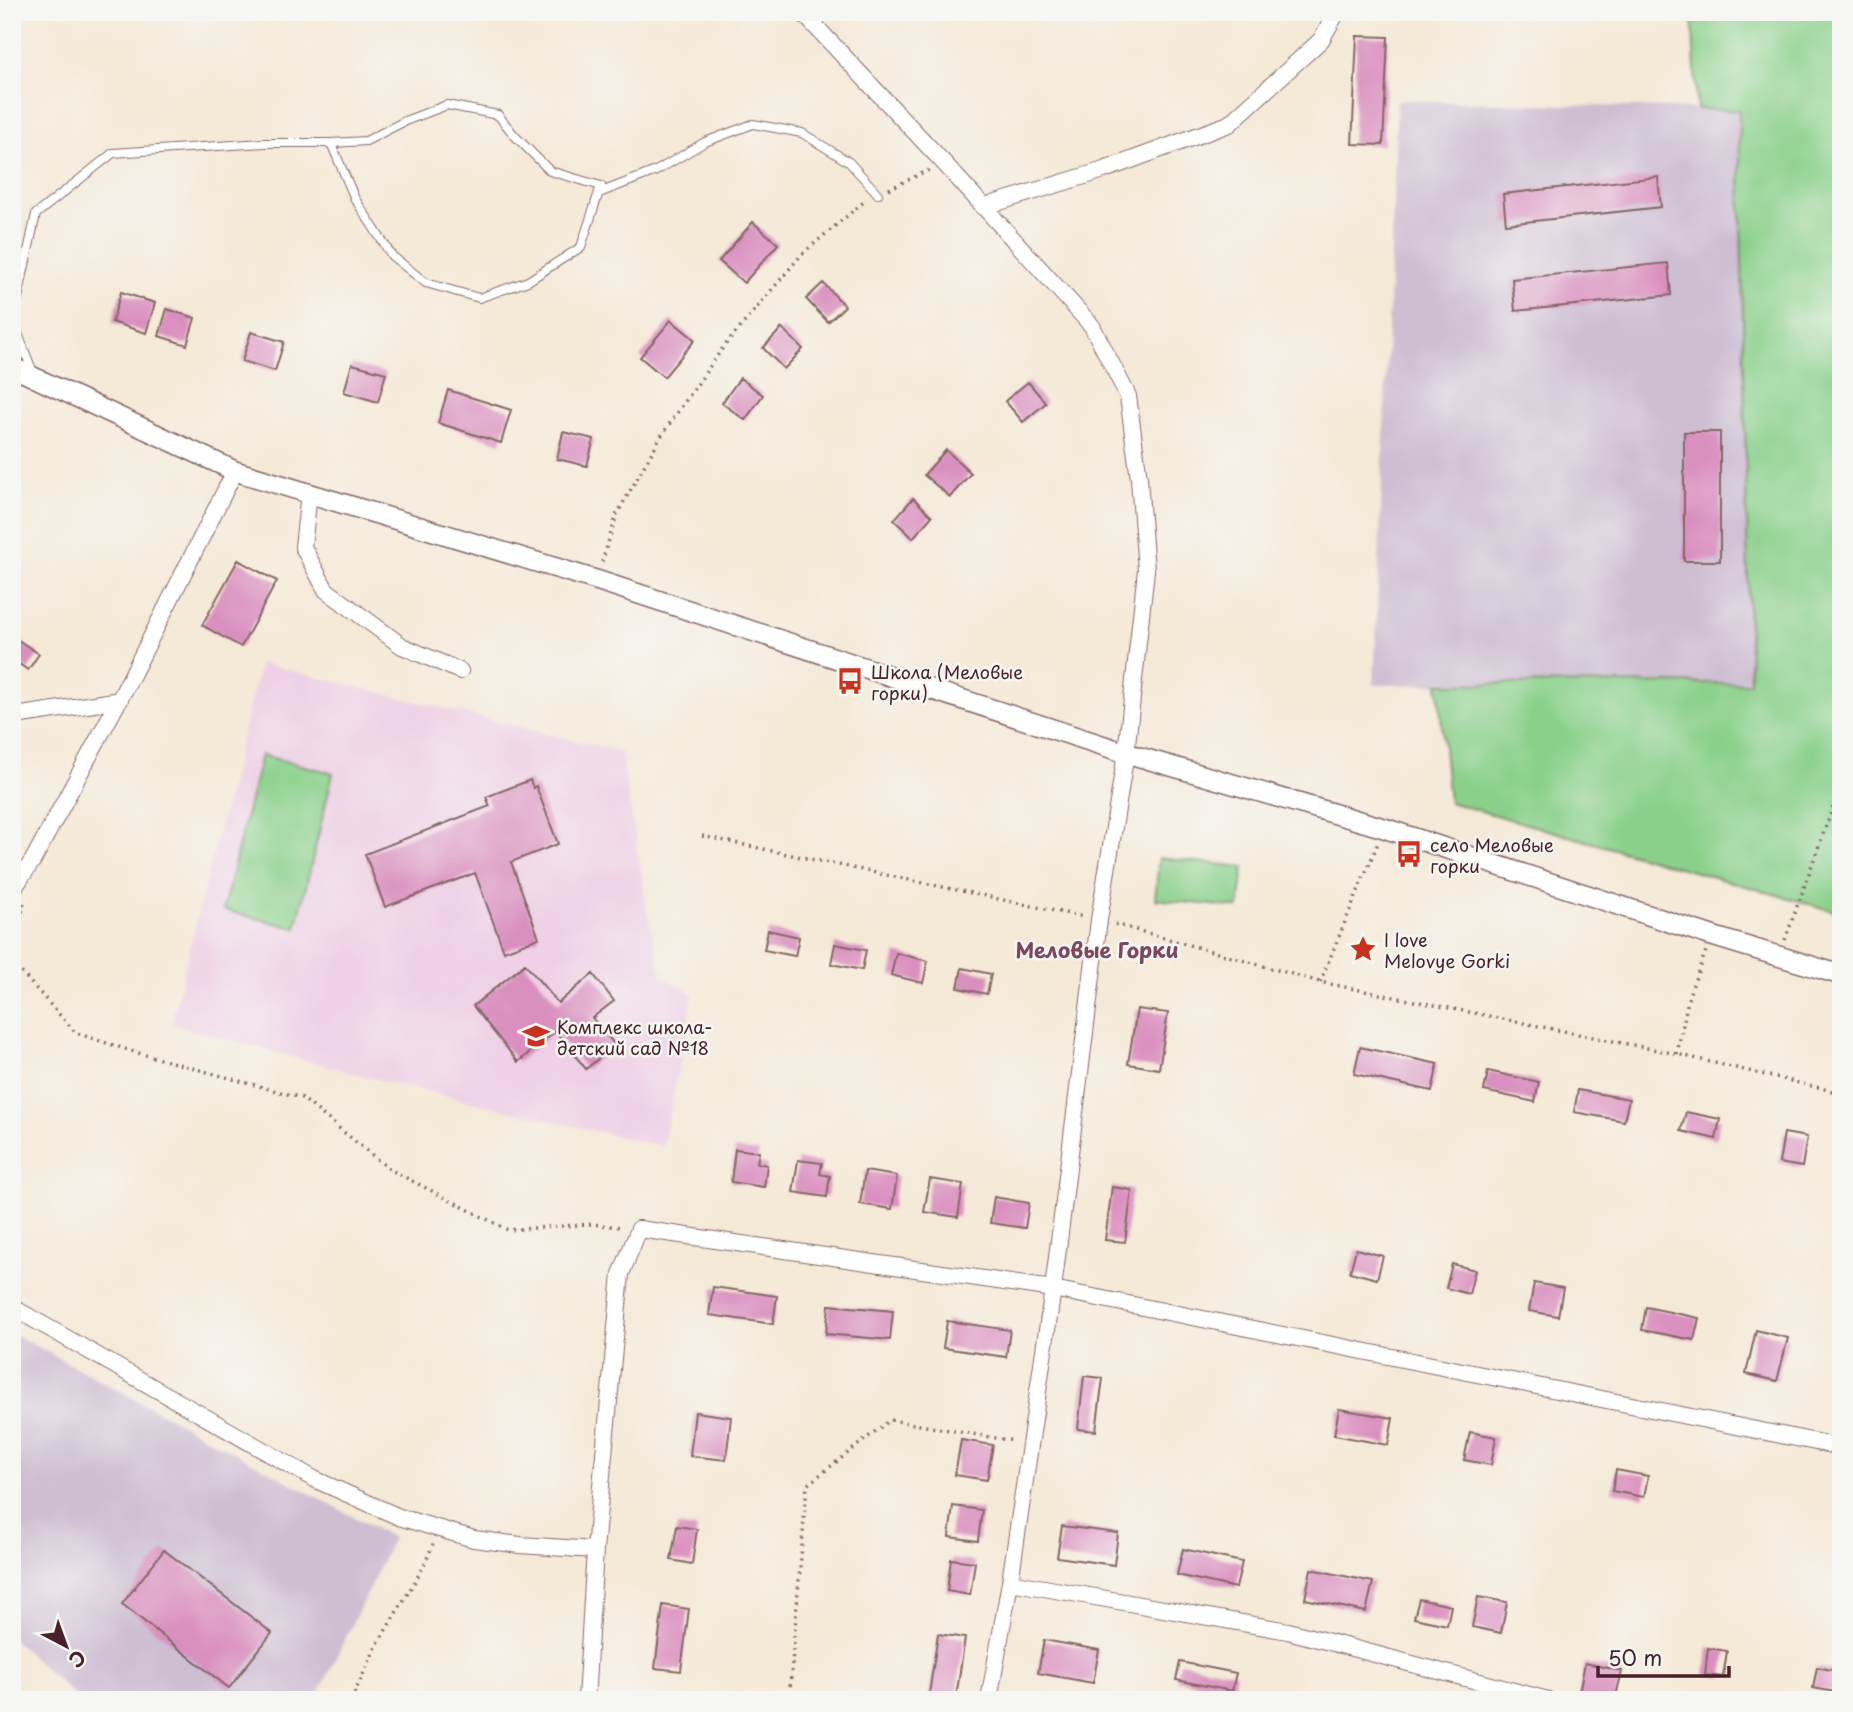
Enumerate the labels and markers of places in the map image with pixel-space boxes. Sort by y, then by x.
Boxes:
place label: Школа (Меловые горки) [871,658,1023,706]
bus stop icon: Школа (Меловые горки) [835,666,865,696]
place label: село Меловые горки [1430,831,1554,879]
bus stop icon: село Меловые горки [1394,839,1424,869]
place label: I love Melovye Gorki [1384,926,1510,974]
place icon: I love Melovye Gorki [1348,934,1378,964]
place label: Комплекс школа- детский сад №18 [557,1013,713,1061]
school or university icon: Комплекс школа- детский сад №18 [521,1021,551,1051]

